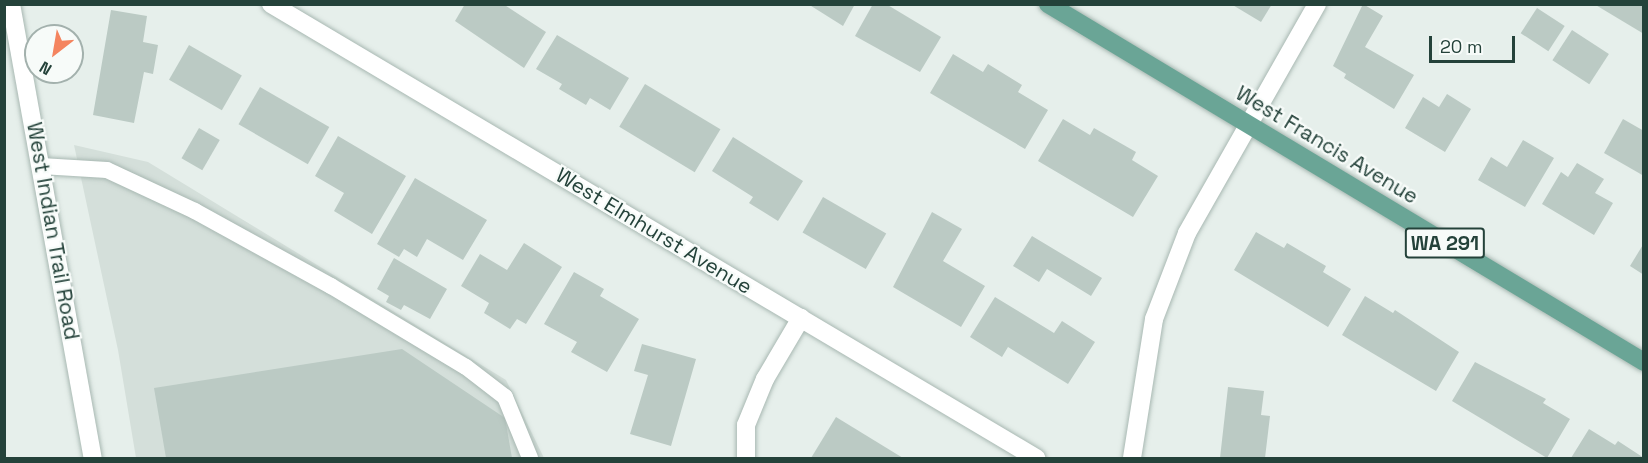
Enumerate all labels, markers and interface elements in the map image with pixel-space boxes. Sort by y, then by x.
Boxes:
north arrow [24,24,84,84]
scale bar [1432,24,1518,62]
text: 20 m [1440,35,1483,58]
text: N [36,56,56,80]
street label: West Francis Avenue [1231,80,1423,210]
street label: West Indian Trail Road [21,120,85,342]
street label: West Elmhurst Avenue [551,162,757,300]
road number: WA 291 [1404,226,1486,260]

